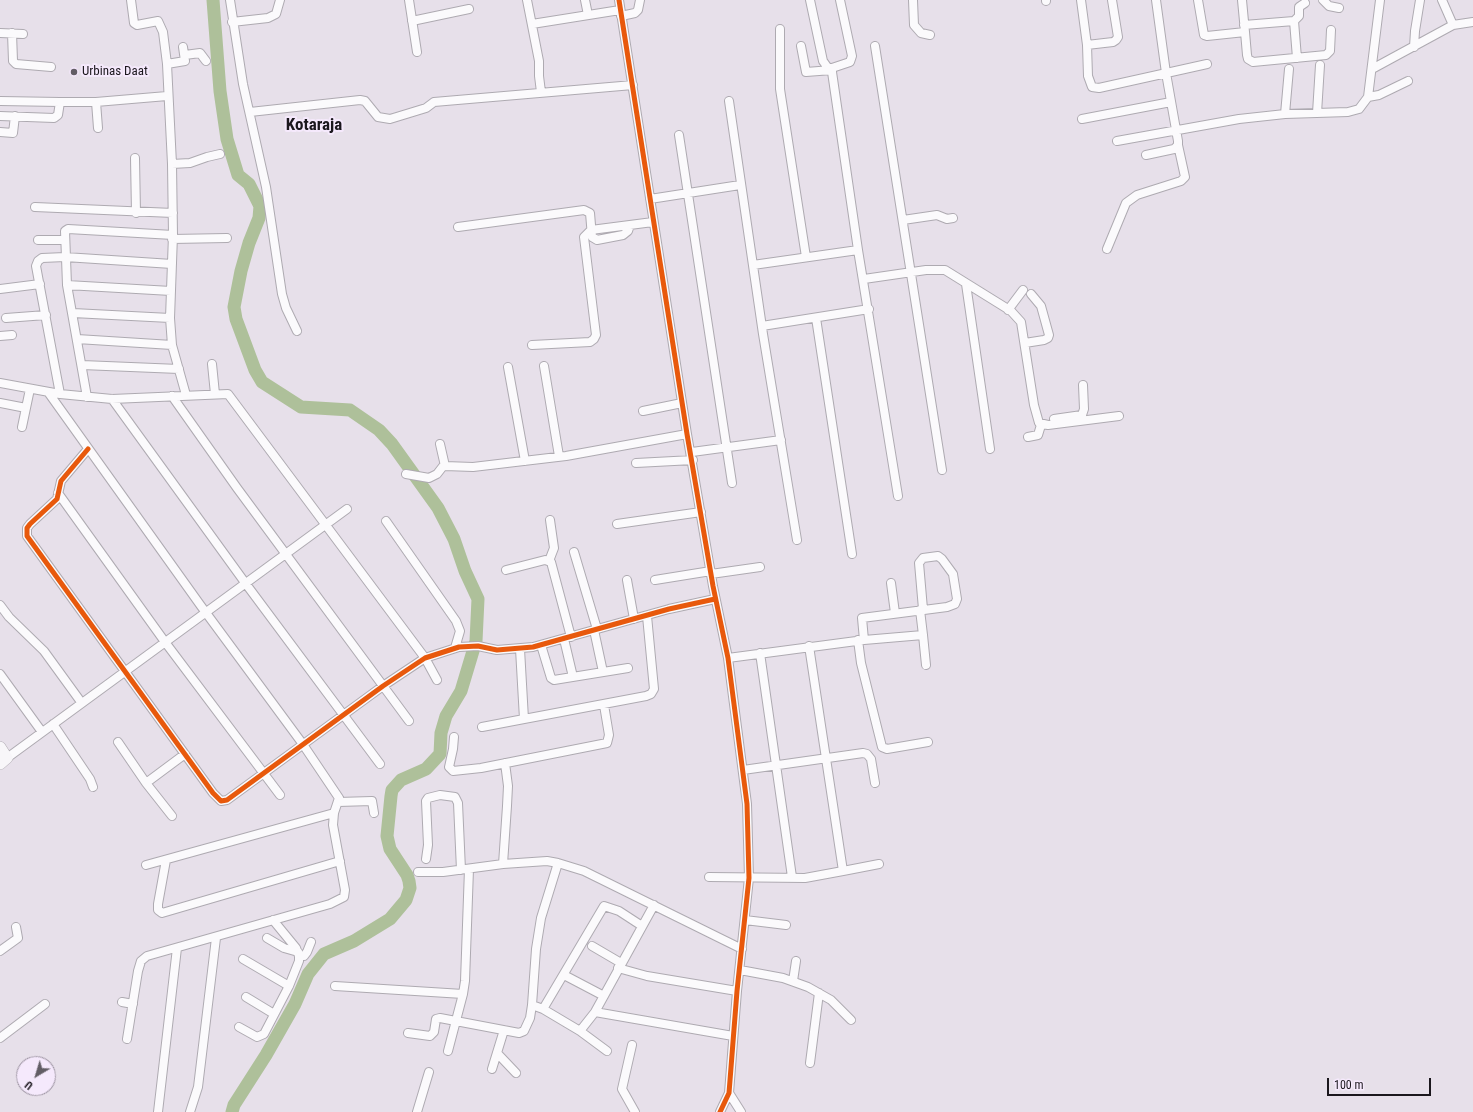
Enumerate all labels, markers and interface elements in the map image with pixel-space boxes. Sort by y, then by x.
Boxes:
place label: Urbinas Daat [82,64,148,80]
marker: Urbinas Daat [69,67,79,77]
district label: Kotaraja [286,116,342,136]
north arrow [16,1056,56,1096]
scale bar [1329,1070,1433,1096]
text: U [22,1078,35,1092]
text: 100 m [1334,1078,1364,1092]

